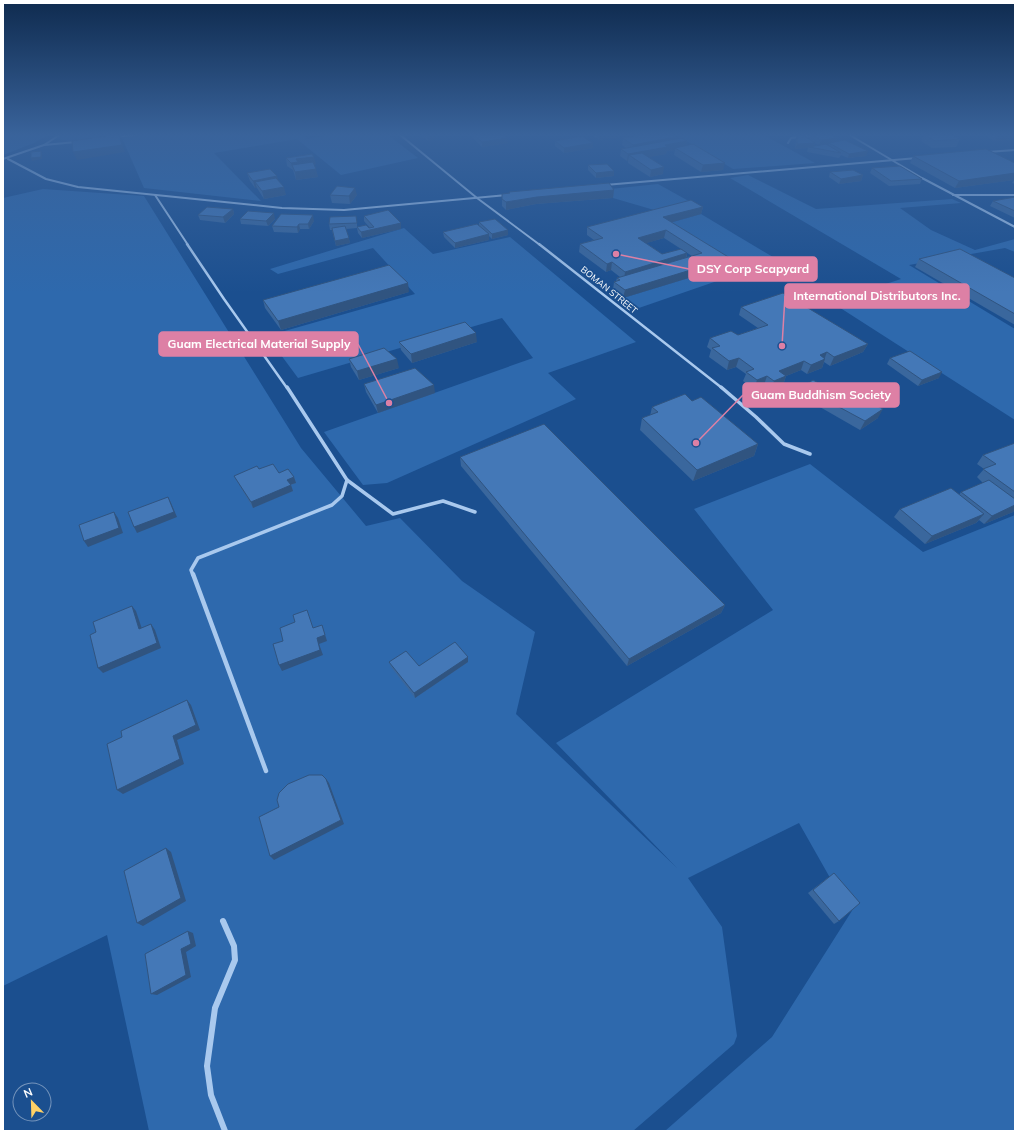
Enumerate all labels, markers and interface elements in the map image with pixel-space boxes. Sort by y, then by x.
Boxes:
callout: DSY Corp Scapyard [689,257,817,281]
text: DSY Corp Scapyard [697,261,809,276]
street label: BOMAN STREET [579,263,640,316]
callout: International Distributors Inc. [785,284,969,308]
text: International Distributors Inc. [793,288,961,303]
callout: Guam Electrical Material Supply [159,332,358,356]
text: Guam Electrical Material Supply [168,336,351,351]
callout: Guam Buddhism Society [743,383,899,407]
text: Guam Buddhism Society [751,387,892,402]
north arrow [12,1082,52,1122]
text: N [22,1085,35,1101]

